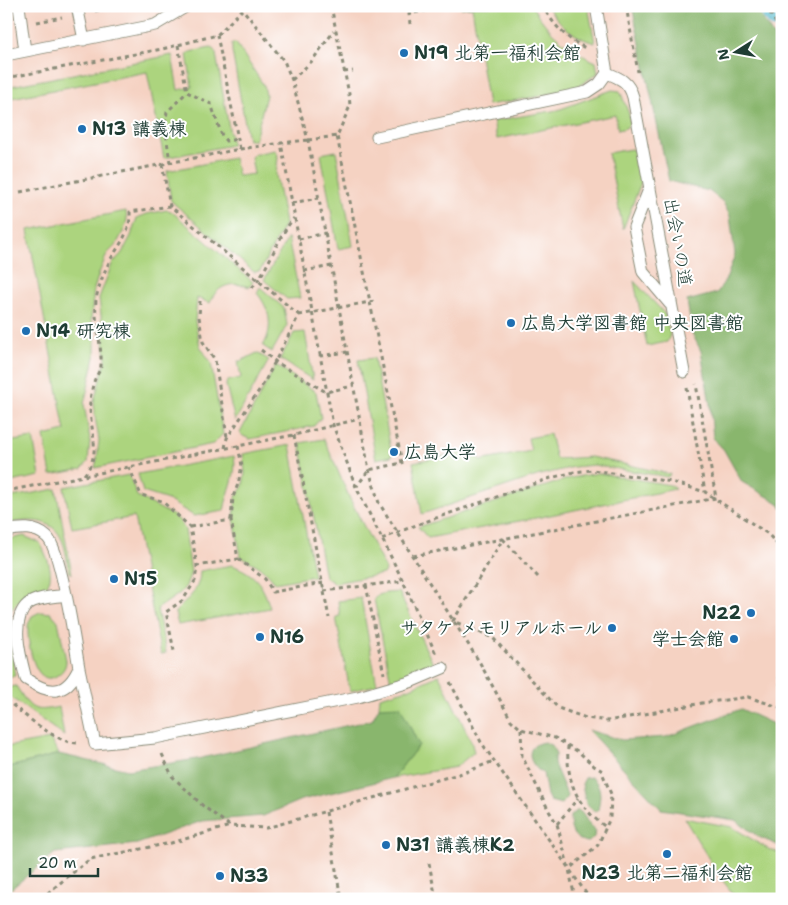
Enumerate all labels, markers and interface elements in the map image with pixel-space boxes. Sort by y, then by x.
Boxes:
north arrow [710,28,760,78]
place label: N19 北第一福利会館 [414,41,580,65]
marker: N19 北第一福利会館 [398,47,410,59]
text: N [713,47,733,62]
place label: N13 講義棟 [92,117,186,141]
marker: N13 講義棟 [76,123,88,135]
street label: 出会いの道 [658,196,698,288]
place label: 広島大学図書館 中央図書館 [521,311,743,335]
marker: 広島大学図書館 中央図書館 [505,317,517,329]
place label: N14 研究棟 [36,319,130,343]
marker: N14 研究棟 [20,325,32,337]
place label: 広島大学 [404,440,476,464]
marker: 広島大学 [388,446,400,458]
place label: N15 [124,567,157,591]
marker: N15 [108,573,120,585]
place label: N22 [702,601,741,625]
marker: N22 [745,607,757,619]
place label: サタケ メモリアルホール [400,616,602,640]
marker: サタケ メモリアルホール [606,622,618,634]
place label: N16 [270,625,304,649]
place label: 学士会館 [652,627,724,651]
marker: N16 [254,631,266,643]
marker: 学士会館 [728,633,740,645]
place label: N31 講義棟K2 [396,833,515,857]
marker: N31 講義棟K2 [380,839,392,851]
scale bar [30,845,98,877]
marker: N23 北第二福利会館 [661,848,673,860]
text: 20 m [38,853,77,873]
place label: N23 北第二福利会館 [582,861,752,885]
place label: N33 [230,864,268,888]
marker: N33 [214,870,226,882]

